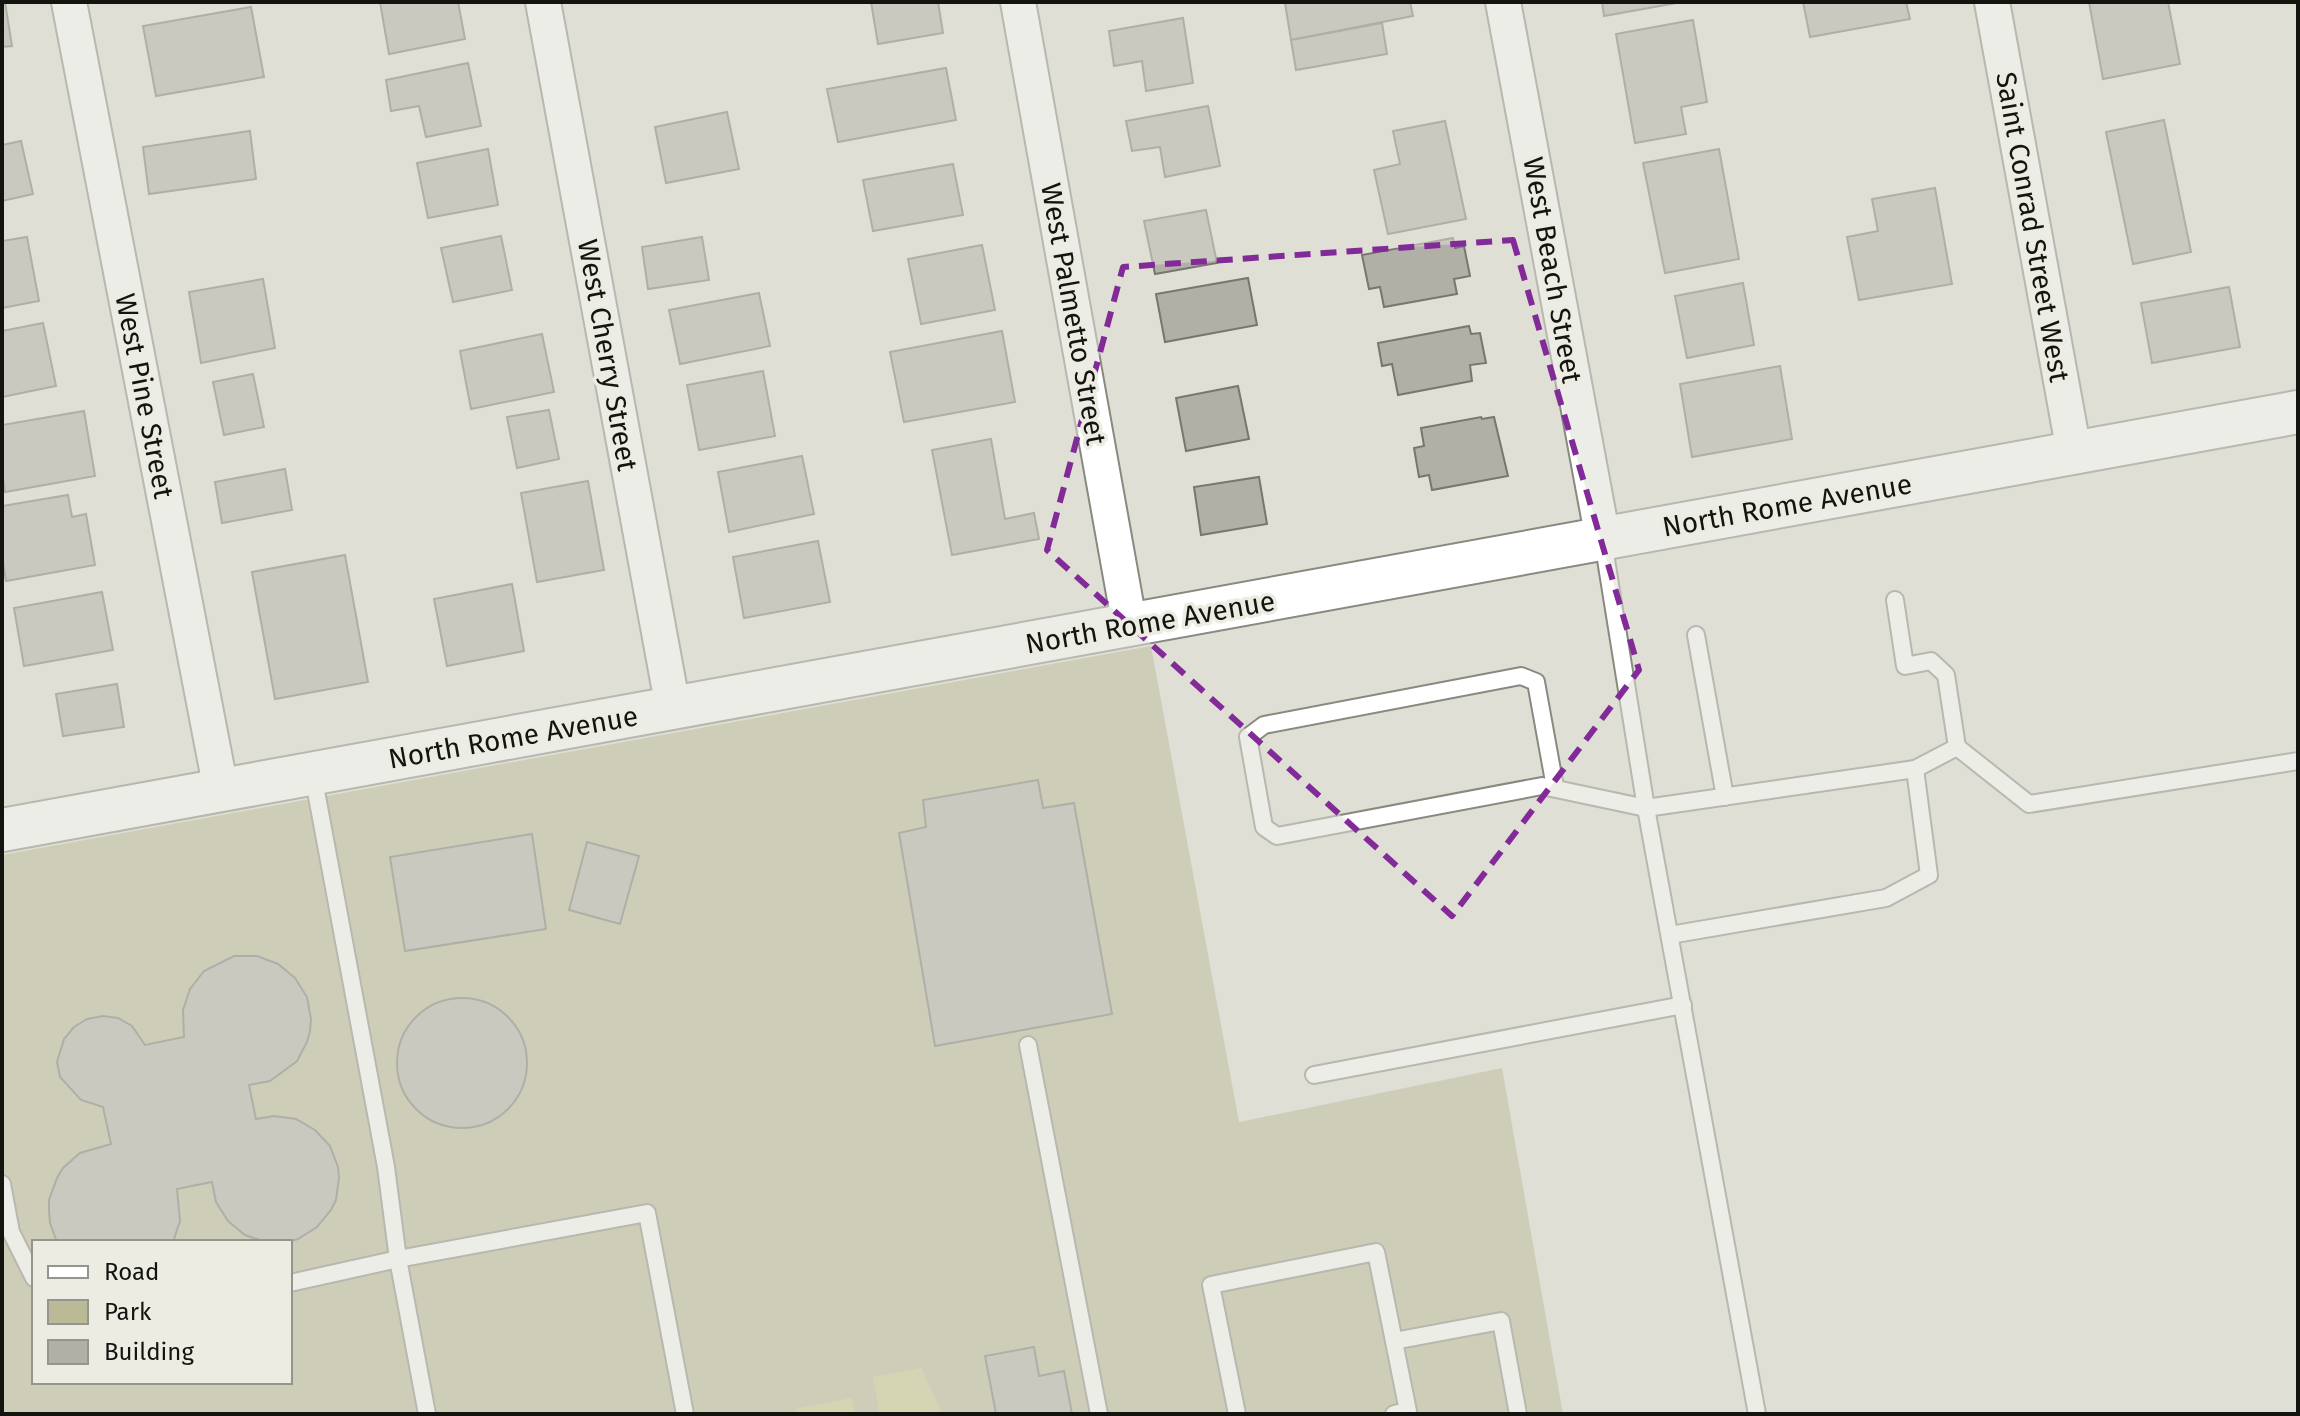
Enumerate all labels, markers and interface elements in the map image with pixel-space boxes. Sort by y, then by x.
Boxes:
street label: Saint Conrad Street West [1989,70,2076,385]
street label: West Beach Street [1516,154,1589,387]
street label: West Palmetto Street [1034,181,1113,449]
street label: West Cherry Street [571,237,644,474]
street label: West Pine Street [108,291,181,502]
street label: North Rome Avenue [1660,467,1914,544]
street label: North Rome Avenue [1023,584,1277,661]
street label: North Rome Avenue [386,699,640,776]
legend [32,1240,292,1384]
text: Road [104,1258,159,1286]
text: Park [104,1298,152,1326]
text: Building [104,1338,194,1366]

